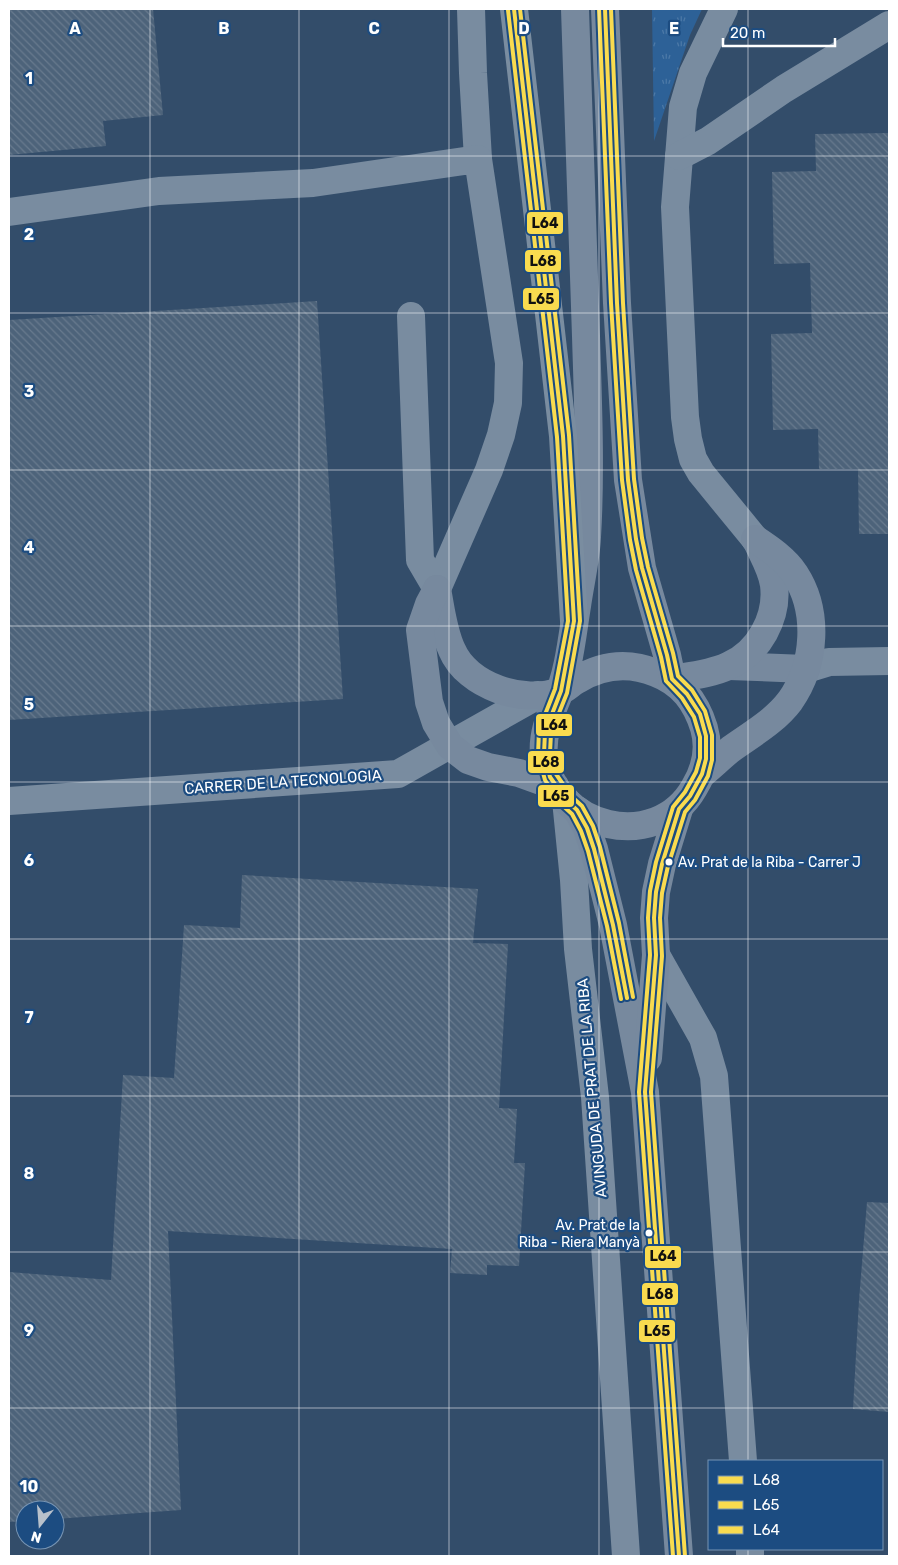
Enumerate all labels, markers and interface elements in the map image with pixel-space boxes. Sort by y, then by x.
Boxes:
scale bar [723,15,836,47]
text: A [69,19,81,38]
text: B [218,19,230,38]
text: C [368,19,380,38]
text: D [518,19,530,38]
text: E [669,19,679,38]
text: 20 m [730,24,765,42]
text: 1 [25,69,33,88]
line badge: L64 [526,211,564,235]
text: L64 [531,215,559,232]
text: 2 [24,225,34,244]
line badge: L68 [524,249,562,273]
text: L68 [530,253,556,270]
line badge: L65 [522,287,560,311]
text: L65 [528,291,554,308]
text: 3 [24,382,34,401]
text: 4 [24,538,35,557]
text: 5 [24,695,34,714]
line badge: L64 [535,713,573,737]
text: L64 [540,717,568,734]
line badge: L68 [527,750,565,774]
text: L68 [533,754,559,771]
street label: CARRER DE LA TECNOLOGIA [184,766,382,798]
line badge: L65 [537,784,575,808]
text: L65 [543,788,569,805]
text: 6 [24,851,34,870]
place label: Av. Prat de la Riba - Carrer J [678,854,861,871]
marker: Av. Prat de la Riba - Carrer J [664,857,674,867]
street label: AVINGUDA DE PRAT DE LA RIBA [573,978,611,1198]
text: 7 [24,1008,34,1027]
text: 8 [24,1164,35,1183]
place label: Av. Prat de la Riba - Riera Manyà [519,1217,640,1251]
marker: Av. Prat de la Riba - Riera Manyà [644,1228,654,1238]
line badge: L64 [644,1245,682,1269]
text: L64 [649,1248,677,1265]
line badge: L68 [641,1282,679,1306]
text: L68 [647,1286,673,1303]
line badge: L65 [638,1319,676,1343]
text: 9 [24,1321,34,1340]
text: L65 [644,1323,670,1340]
legend [708,1460,883,1550]
text: L68 [753,1471,780,1489]
text: 10 [20,1477,39,1496]
text: L65 [753,1496,779,1514]
north arrow [15,1500,65,1550]
text: L64 [753,1521,780,1539]
text: N [29,1527,44,1547]

